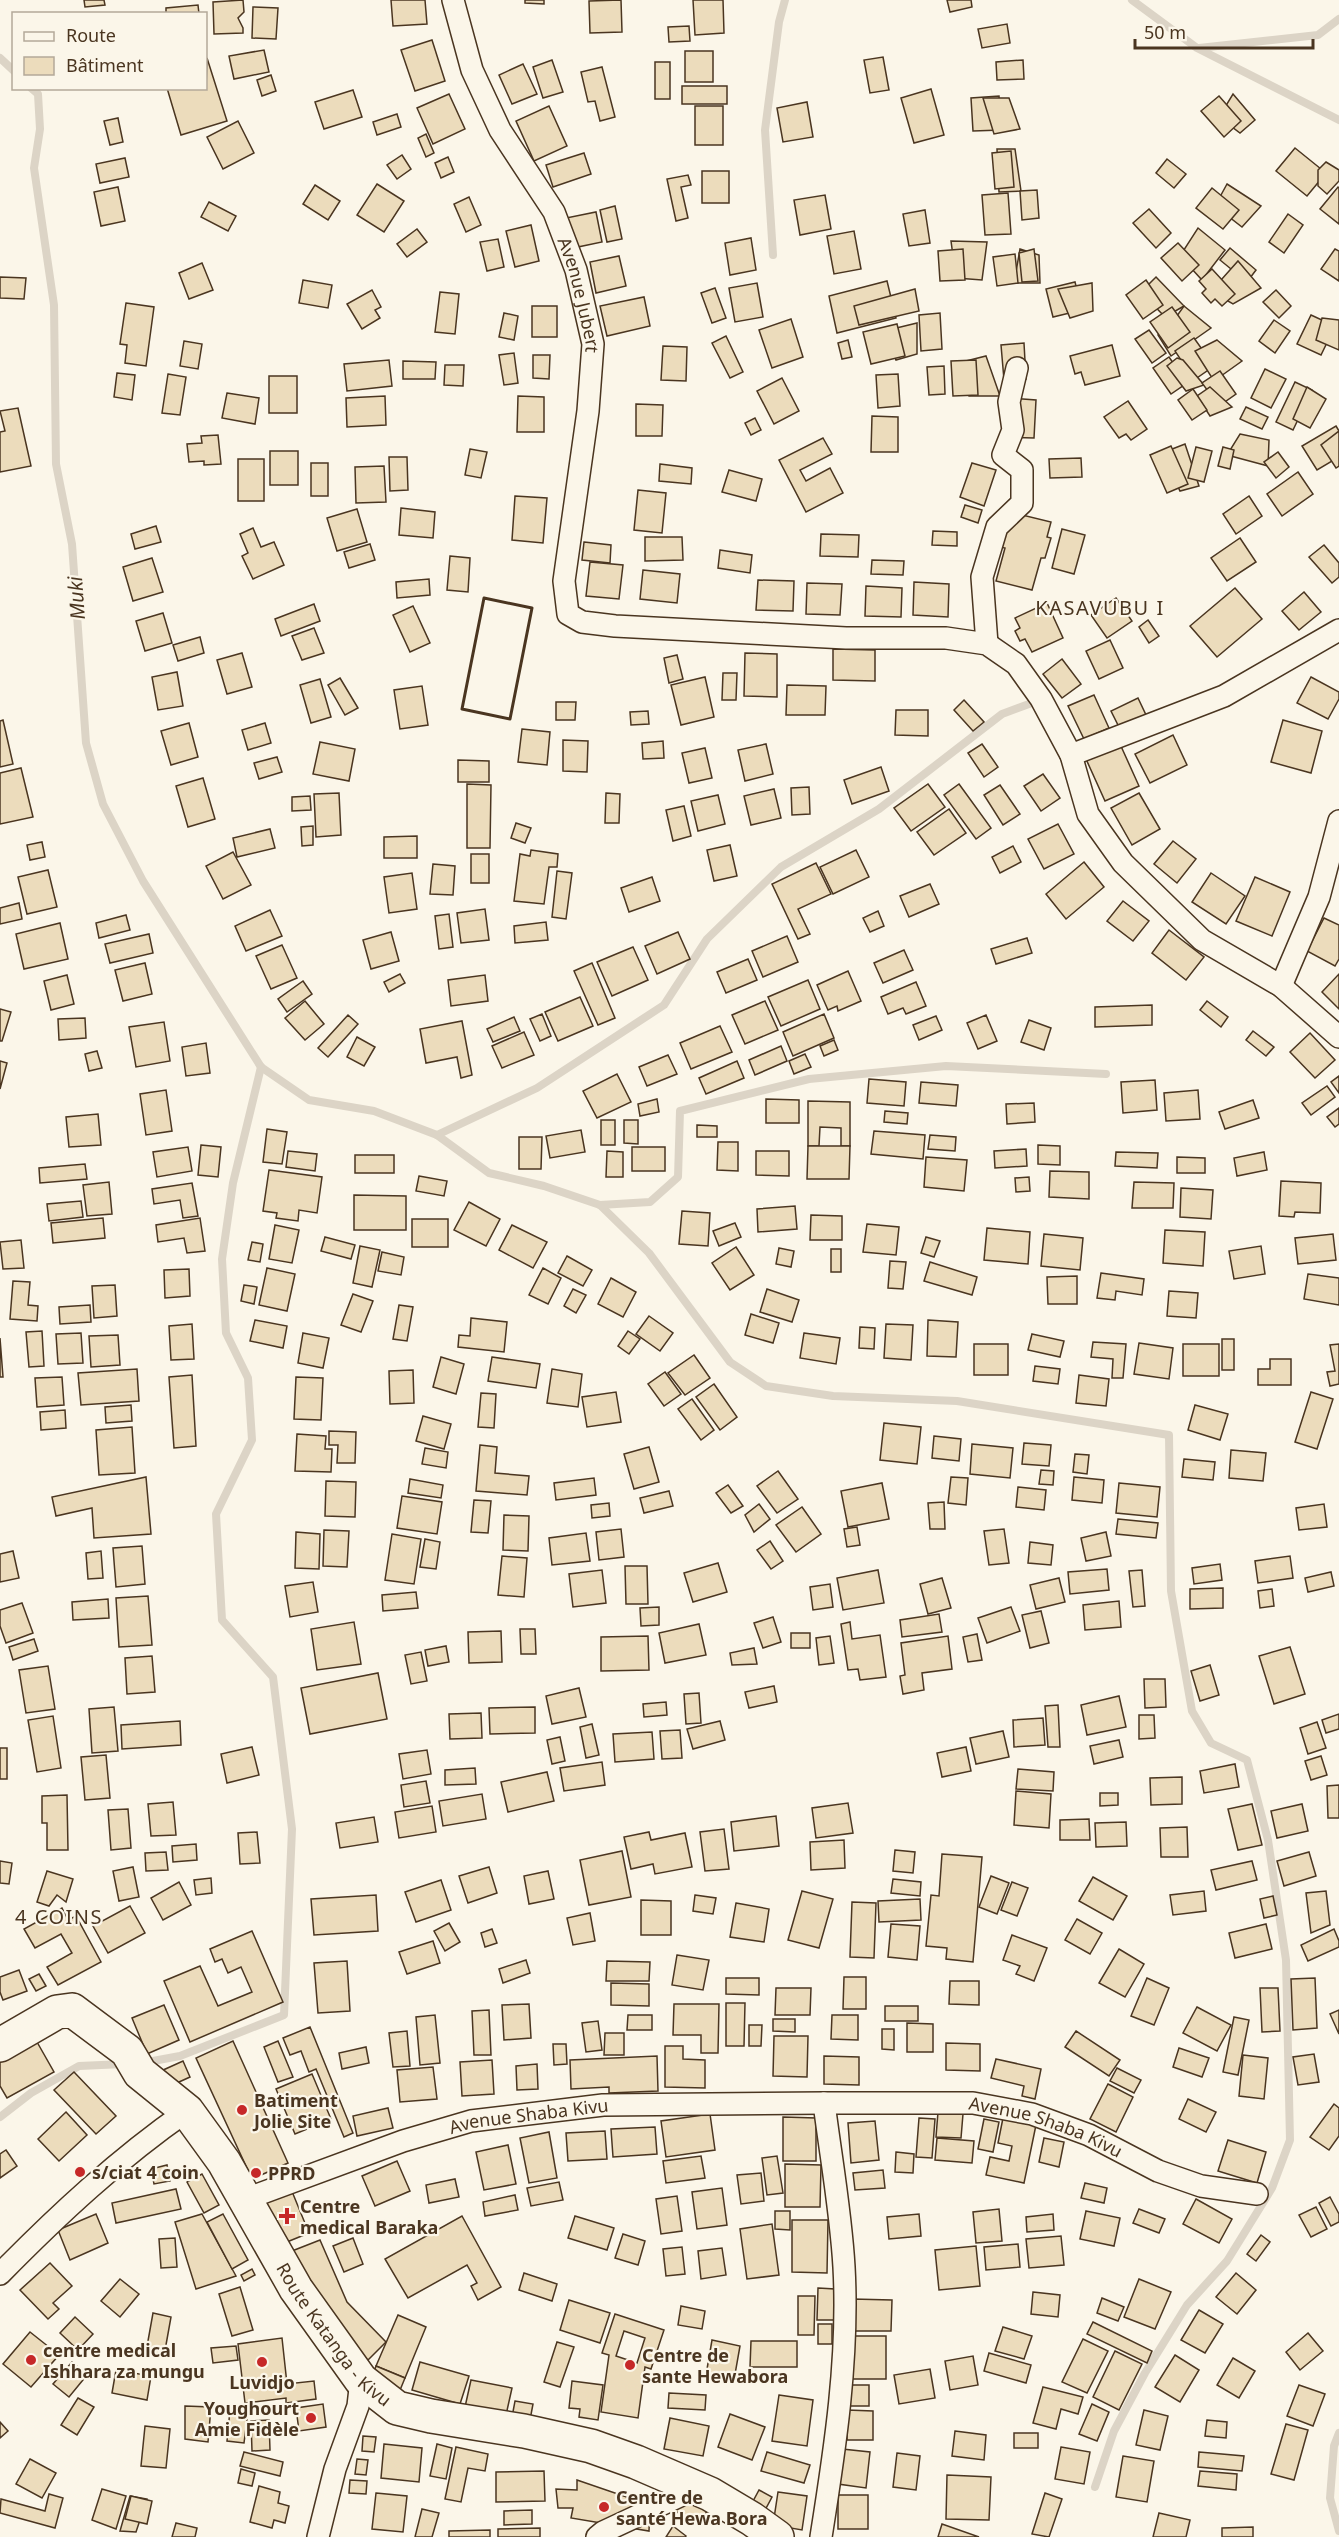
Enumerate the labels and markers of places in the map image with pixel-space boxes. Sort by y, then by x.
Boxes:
place label: Batiment Jolie Site [252,2088,338,2133]
marker: Batiment Jolie Site [235,2103,249,2117]
place label: s/ciat 4 coin [92,2160,199,2184]
place label: PPRD [268,2161,315,2185]
marker: s/ciat 4 coin [73,2165,87,2179]
marker: PPRD [249,2166,263,2180]
place label: Centre medical Baraka [300,2194,438,2239]
marker: Centre medical Baraka [278,2207,296,2225]
place label: centre medical Ishhara za mungu [43,2338,205,2383]
place label: Centre de sante Hewabora [642,2343,788,2388]
marker: centre medical Ishhara za mungu [24,2353,38,2367]
marker: Luvidjo [255,2355,269,2369]
marker: Centre de sante Hewabora [623,2358,637,2372]
place label: Luvidjo [229,2370,295,2394]
place label: Youghourt Amie Fidèle [195,2396,299,2441]
marker: Youghourt Amie Fidèle [304,2411,318,2425]
place label: Centre de santé Hewa Bora [616,2485,767,2530]
marker: Centre de santé Hewa Bora [597,2500,611,2514]

